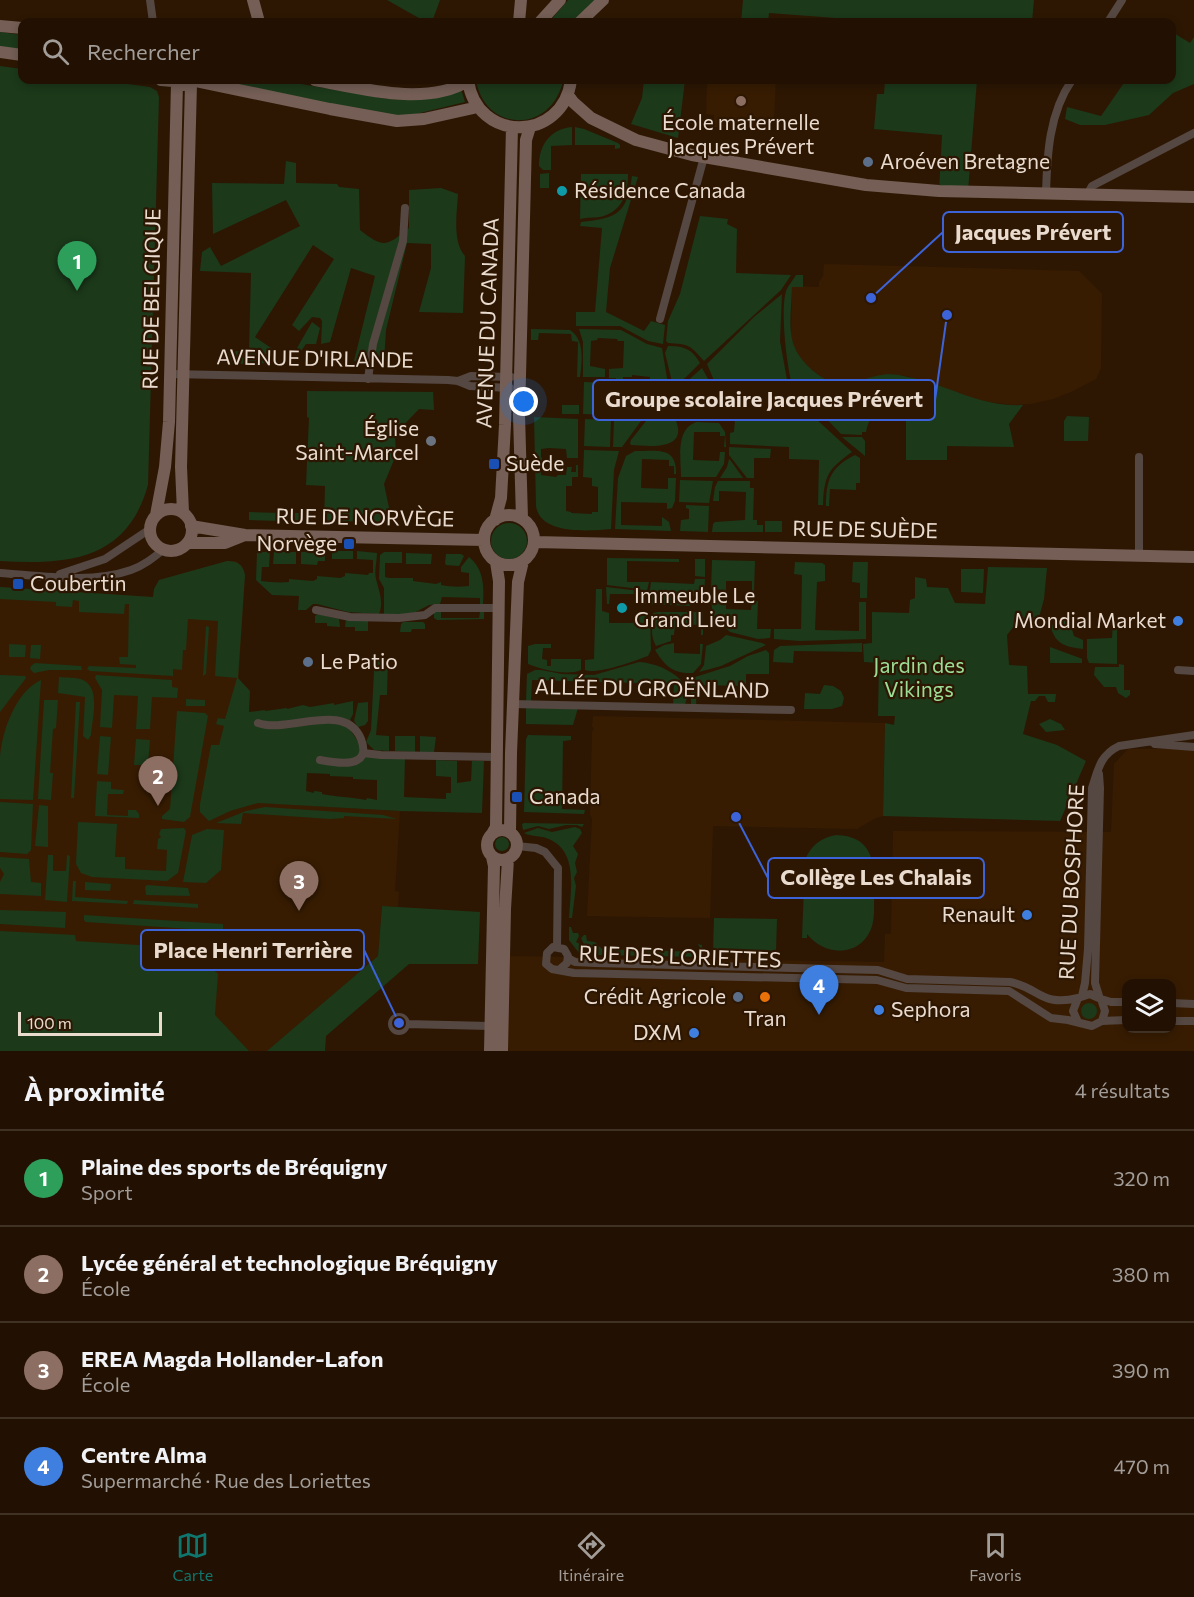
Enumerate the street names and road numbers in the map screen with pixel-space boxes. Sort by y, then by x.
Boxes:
street label: RUE DE BELGIQUE [136,208,165,390]
street label: AVENUE DU CANADA [470,217,503,429]
street label: AVENUE D'IRLANDE [216,343,414,372]
street label: RUE DE NORVÈGE [275,502,455,531]
street label: RUE DE SUÈDE [792,515,938,542]
street label: ALLÉE DU GROËNLAND [534,673,770,702]
street label: RUE DU BOSPHORE [1053,783,1088,980]
street label: RUE DES LORIETTES [578,939,782,972]

